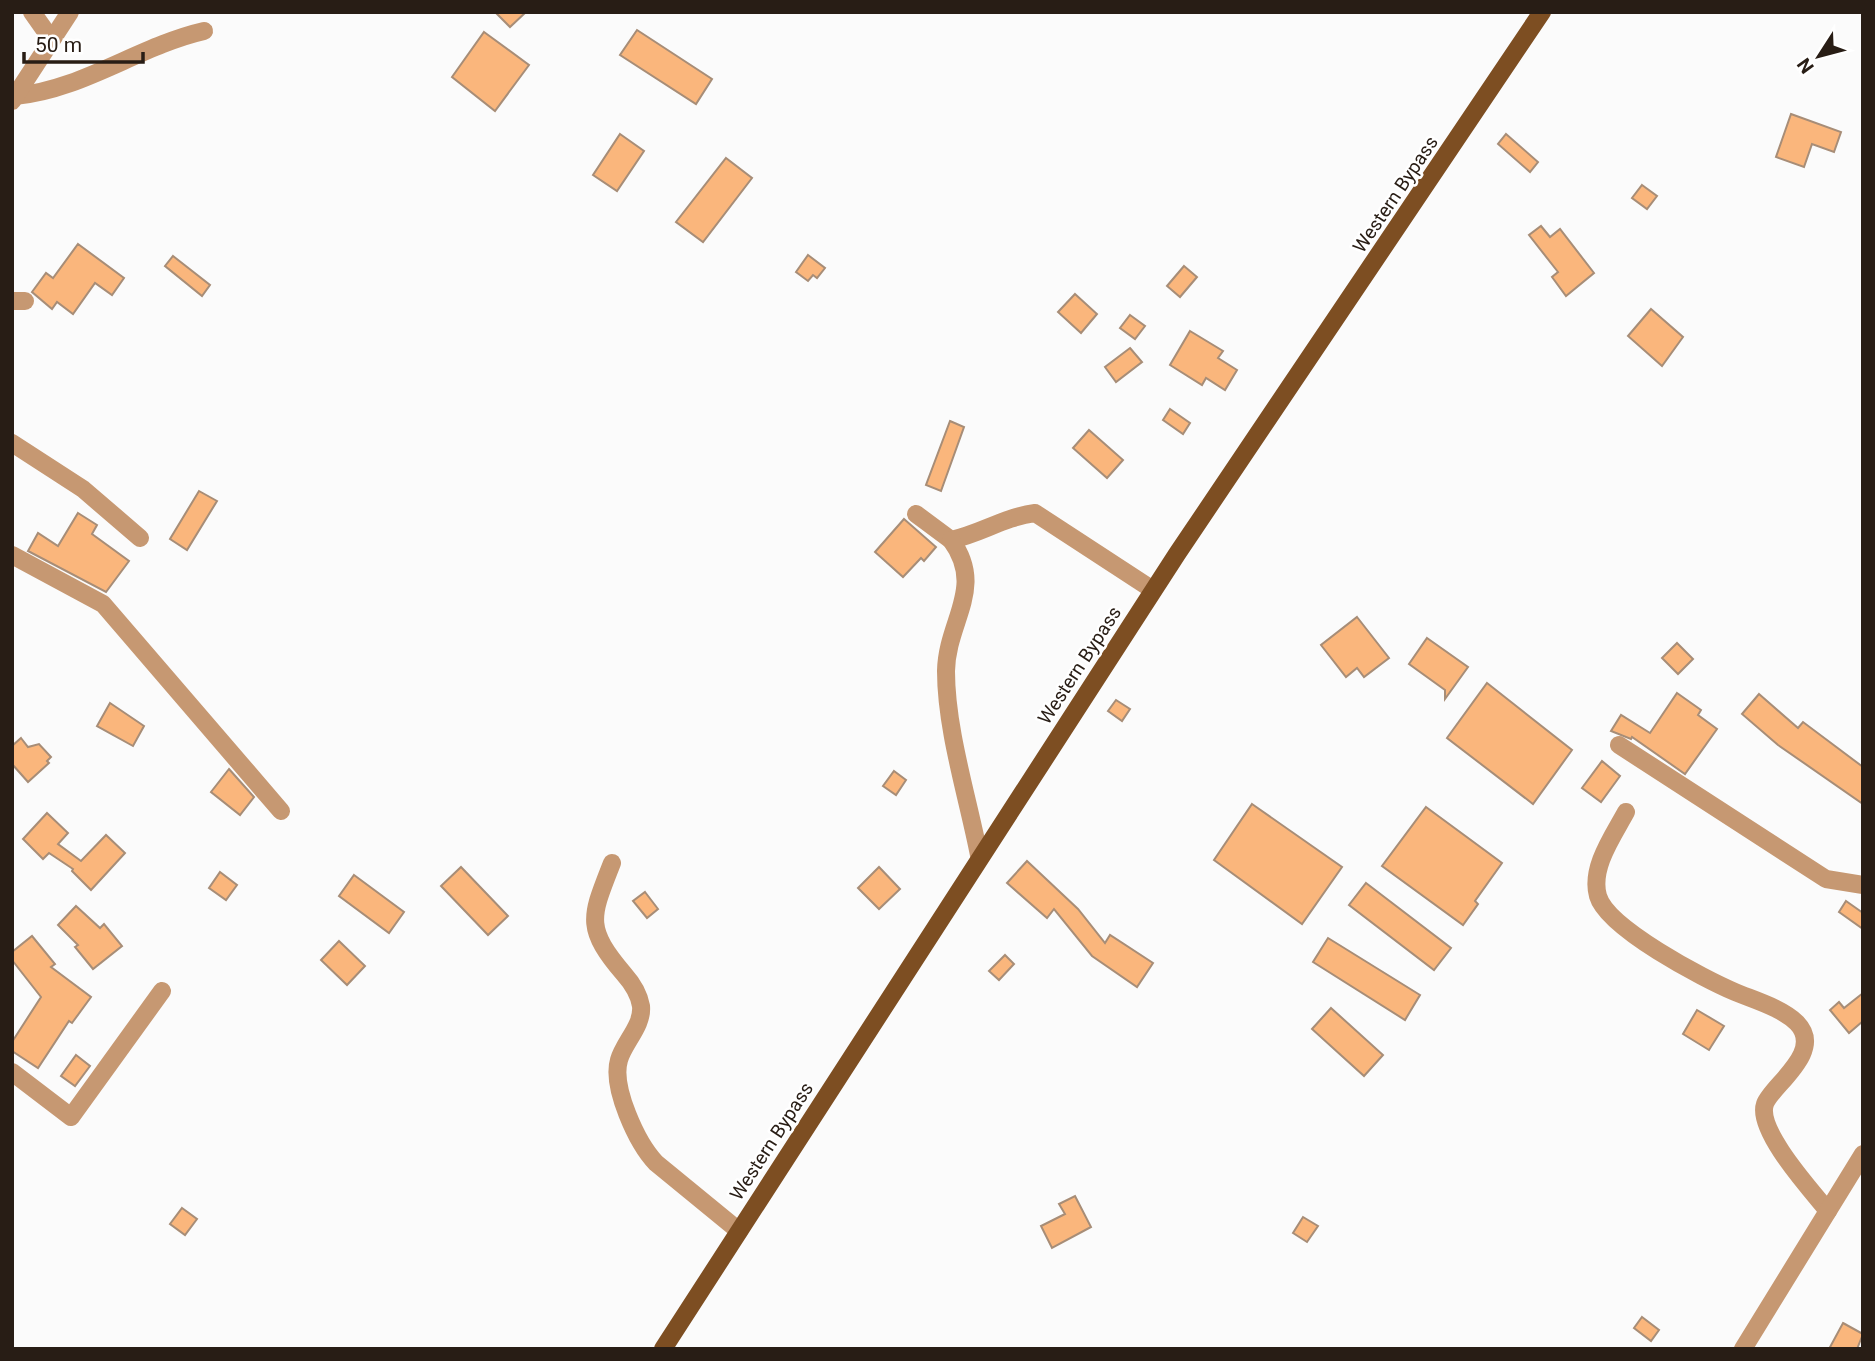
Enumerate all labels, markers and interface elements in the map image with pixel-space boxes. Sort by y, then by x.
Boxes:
scale bar [24,21,144,65]
north arrow [1784,21,1854,91]
text: 50 m [35,33,82,57]
text: N [1792,54,1819,78]
street label: Western Bypass [1348,132,1443,257]
street label: Western Bypass [1033,602,1126,728]
street label: Western Bypass [725,1078,818,1204]

